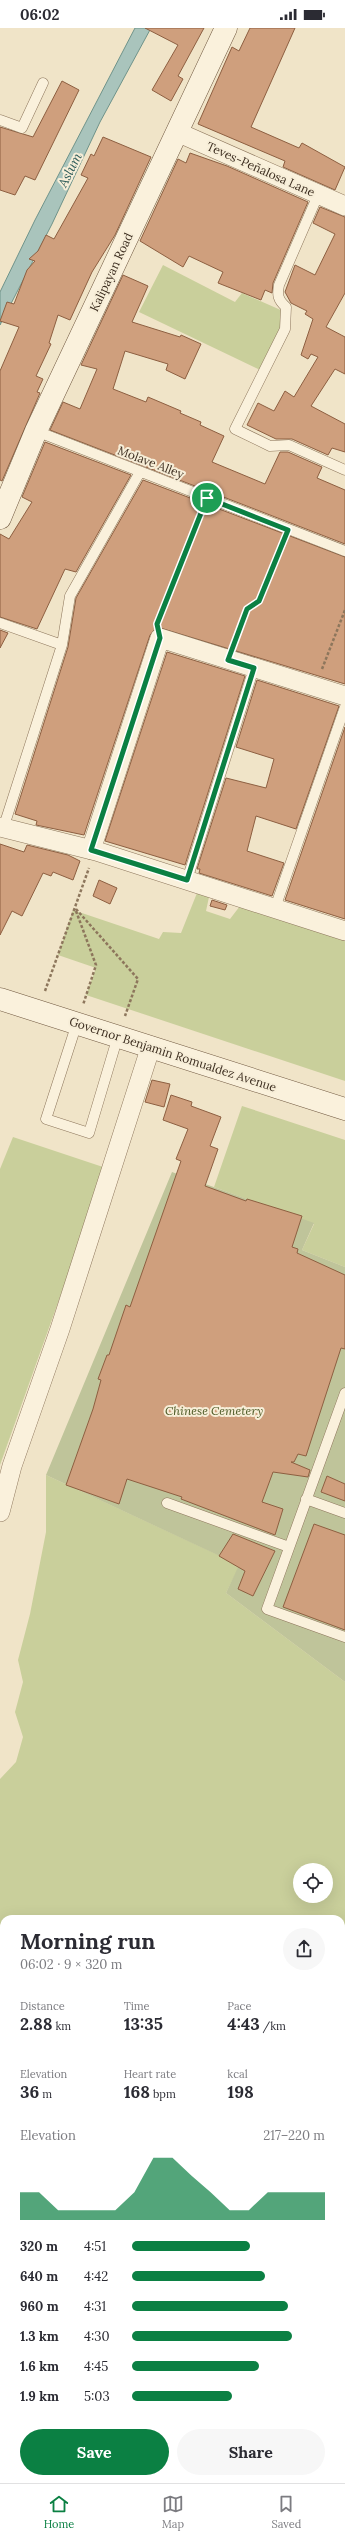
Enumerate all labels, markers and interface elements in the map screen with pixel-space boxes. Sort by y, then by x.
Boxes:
text: 06:02 [20,5,59,24]
street label: Teves-Peñalosa Lane [205,138,318,200]
water label: Aslum [54,149,86,191]
street label: Kalipayan Road [86,230,136,314]
street label: Molave Alley [116,443,187,482]
pin [190,481,224,515]
icon: arrive [196,487,218,509]
street label: Governor Benjamin Romualdez Avenue [67,1013,279,1095]
park label: Chinese Cemetery [165,1403,263,1418]
map controls [293,1863,333,1903]
button: locate [293,1863,333,1903]
text: Morning run [20,1927,155,1955]
button: share [283,1928,325,1970]
text: 06:02 · 9 × 320 m [20,1956,122,1973]
text: Distance [20,1999,65,2013]
text: Time [124,1999,150,2013]
text: Pace [227,1999,251,2013]
text: 2.88 [20,2013,52,2035]
text: 13:35 [124,2013,163,2035]
text: 4:43 [227,2013,260,2035]
text: km [52,2019,71,2033]
text: /km [260,2019,286,2033]
text: Elevation [20,2067,67,2081]
text: Heart rate [124,2067,176,2081]
text: kcal [227,2067,248,2081]
text: 36 [20,2081,39,2103]
text: 168 [124,2081,150,2103]
text: 198 [227,2081,254,2103]
text: m [39,2087,52,2101]
text: bpm [150,2087,176,2101]
text: Elevation [20,2127,76,2144]
text: 217–220 m [263,2127,325,2144]
text: 320 m [20,2238,58,2255]
text: 4:51 [84,2238,106,2255]
text: 640 m [20,2268,58,2285]
text: 4:42 [84,2268,108,2285]
text: 960 m [20,2298,59,2315]
text: 4:31 [84,2298,106,2315]
text: 1.3 km [20,2328,59,2345]
text: 4:30 [84,2328,110,2345]
text: 1.6 km [20,2358,59,2375]
text: 4:45 [84,2358,108,2375]
text: 1.9 km [20,2388,59,2405]
text: 5:03 [84,2388,110,2405]
button: Save [20,2429,169,2475]
button: Share [177,2429,325,2475]
tab: Home [44,2493,74,2531]
tab: Map [162,2493,184,2531]
tab: Saved [271,2493,301,2531]

